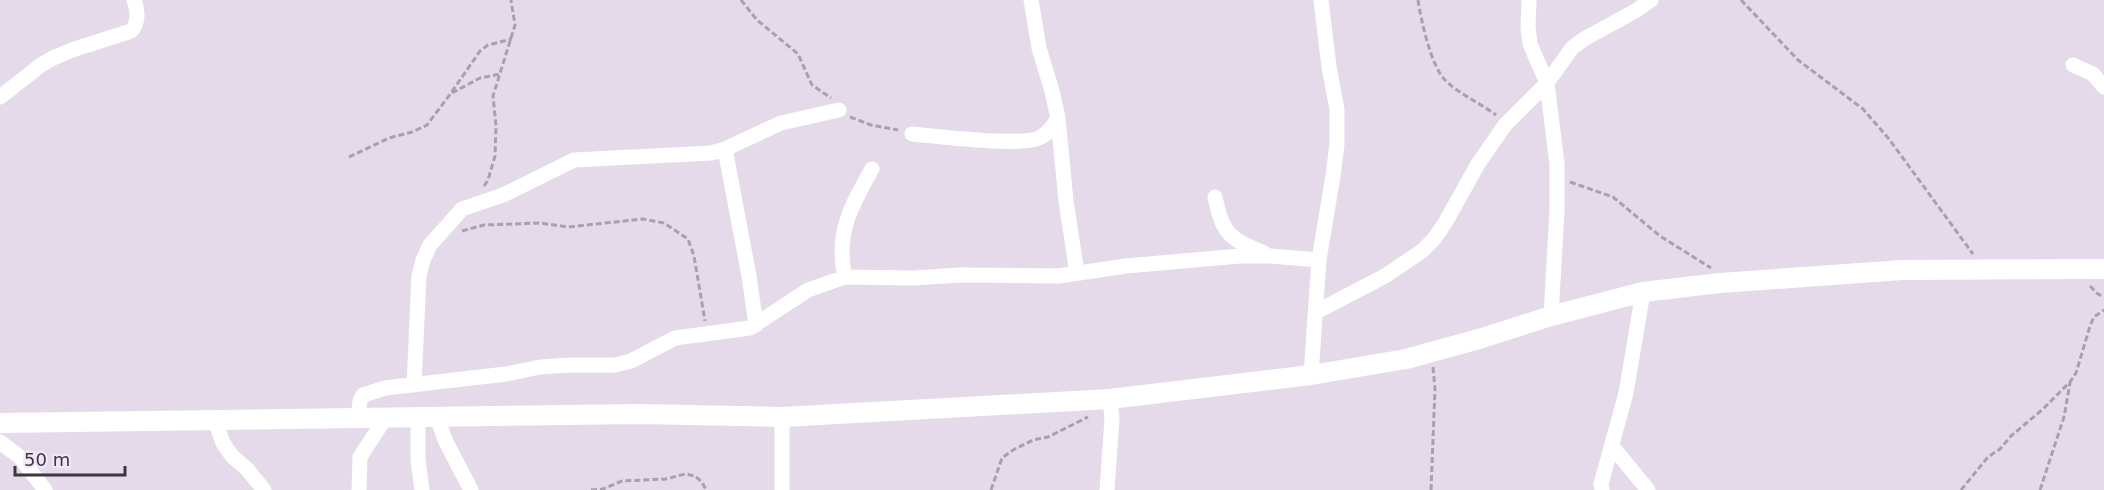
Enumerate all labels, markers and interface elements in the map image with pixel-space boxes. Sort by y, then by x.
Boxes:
scale bar [15,439,124,477]
text: 50 m [24,449,70,470]

